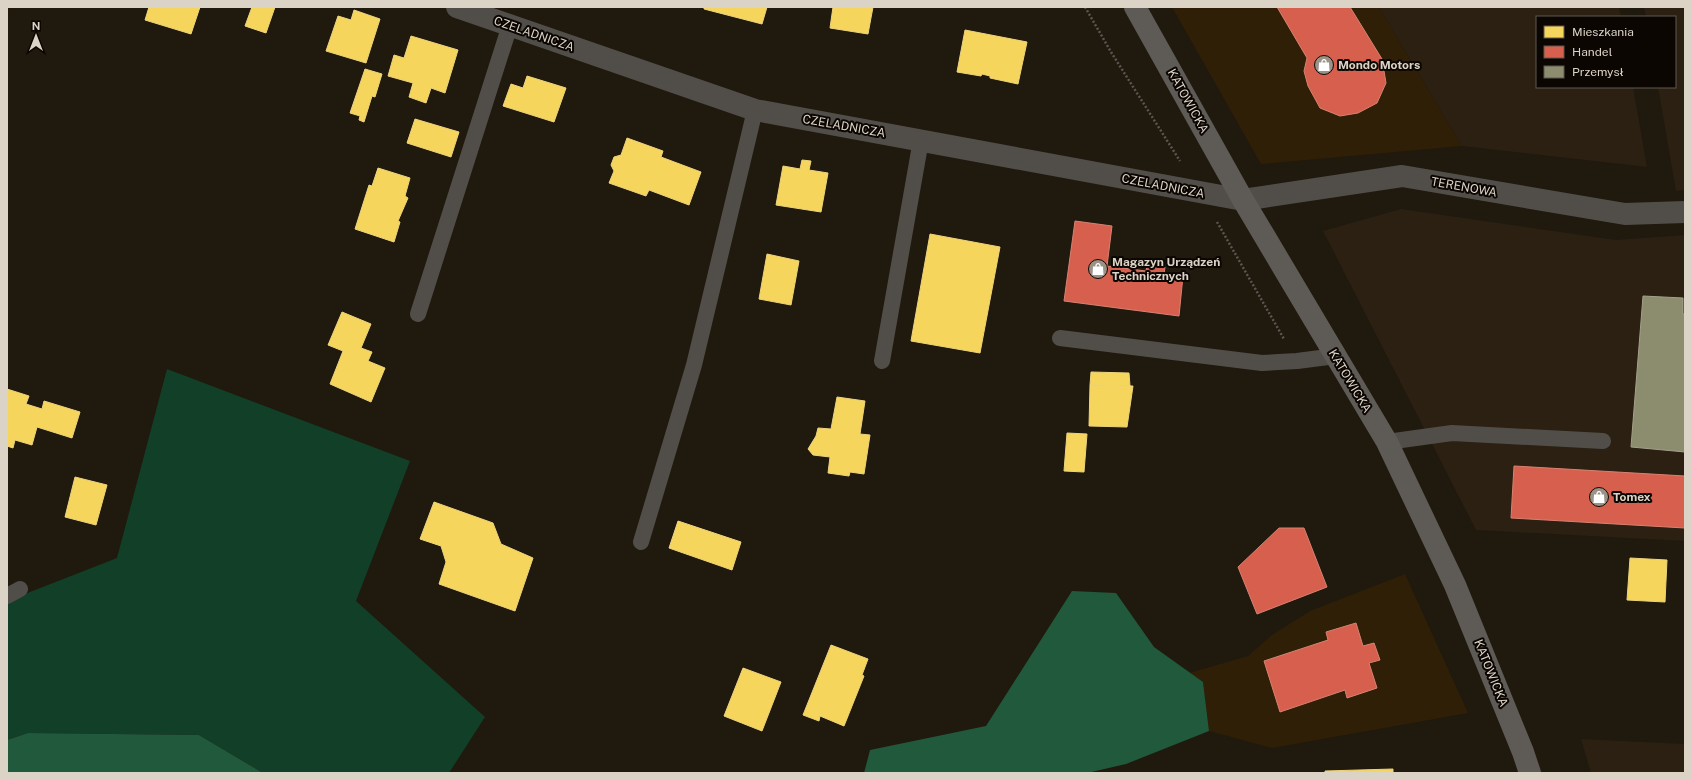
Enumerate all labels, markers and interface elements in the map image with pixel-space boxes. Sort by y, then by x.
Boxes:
street label: CZELADNICZA [492,14,577,54]
north arrow [16,16,56,56]
legend [1536,16,1676,88]
text: N [32,20,40,32]
text: Mieszkania [1572,25,1634,39]
text: Handel [1572,45,1613,59]
shop icon: Mondo Motors [1313,54,1335,76]
place label: Mondo Motors [1338,58,1420,72]
text: Przemysł [1572,65,1624,79]
street label: KATOWICKA [1165,66,1212,136]
street label: CZELADNICZA [801,112,887,140]
street label: CZELADNICZA [1120,171,1206,201]
street label: TERENOWA [1430,174,1498,200]
place label: Magazyn Urządzeń Technicznych [1112,255,1220,283]
shop icon: Magazyn Urządzeń Technicznych [1087,258,1109,280]
street label: KATOWICKA [1326,347,1375,416]
shop icon: Tomex [1588,486,1610,508]
place label: Tomex [1613,490,1651,504]
street label: KATOWICKA [1471,637,1511,709]

